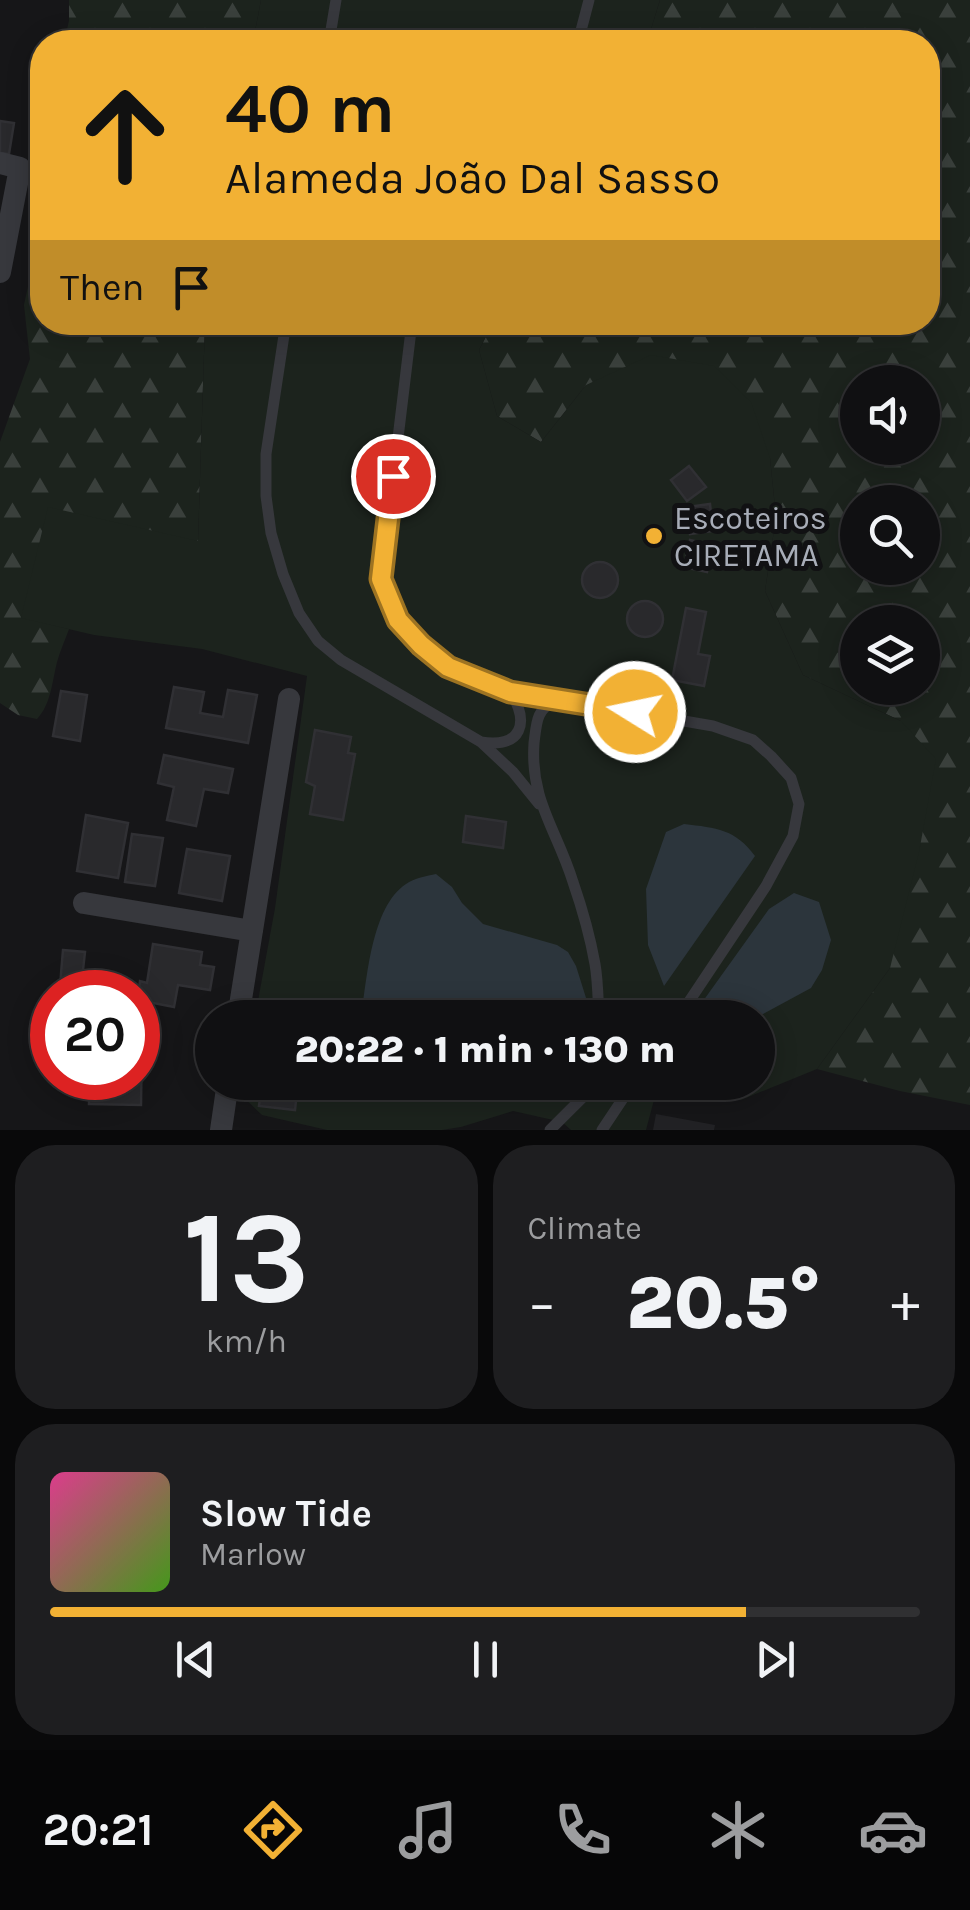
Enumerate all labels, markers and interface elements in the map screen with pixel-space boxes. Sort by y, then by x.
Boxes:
text: 40 m [225,68,395,150]
icon: ahead [60,70,190,200]
text: Alameda João Dal Sasso [225,152,720,204]
icon: arrive [164,260,219,315]
text: Then [60,265,144,310]
map controls [840,365,940,705]
button: sound [840,365,940,465]
pin [351,434,436,519]
icon: arrive [366,449,421,504]
button: search [840,485,940,585]
place label: Escoteiros CIRETAMA [674,500,827,574]
marker: Escoteiros CIRETAMA [643,525,665,547]
button: layers [840,605,940,705]
position arrow [583,660,687,764]
speed limit sign: 20 [30,970,160,1100]
text: 20:22 · 1 min · 130 m [294,1027,676,1072]
text: 13 [183,1182,310,1334]
text: Climate [528,1210,642,1247]
text: 20.5° [626,1259,821,1347]
text: − [528,1271,556,1335]
text: + [891,1271,920,1335]
text: km/h [206,1323,287,1360]
text: Slow Tide [200,1491,372,1536]
text: Marlow [200,1536,306,1573]
icon: previous [168,1632,223,1687]
icon: pause [458,1632,513,1687]
icon: next [748,1632,803,1687]
icon: directions [238,1795,308,1865]
icon: music [393,1795,463,1865]
icon: phone [548,1795,618,1865]
icon: climate [703,1795,773,1865]
icon: car [858,1795,928,1865]
text: 20:21 [42,1804,154,1856]

